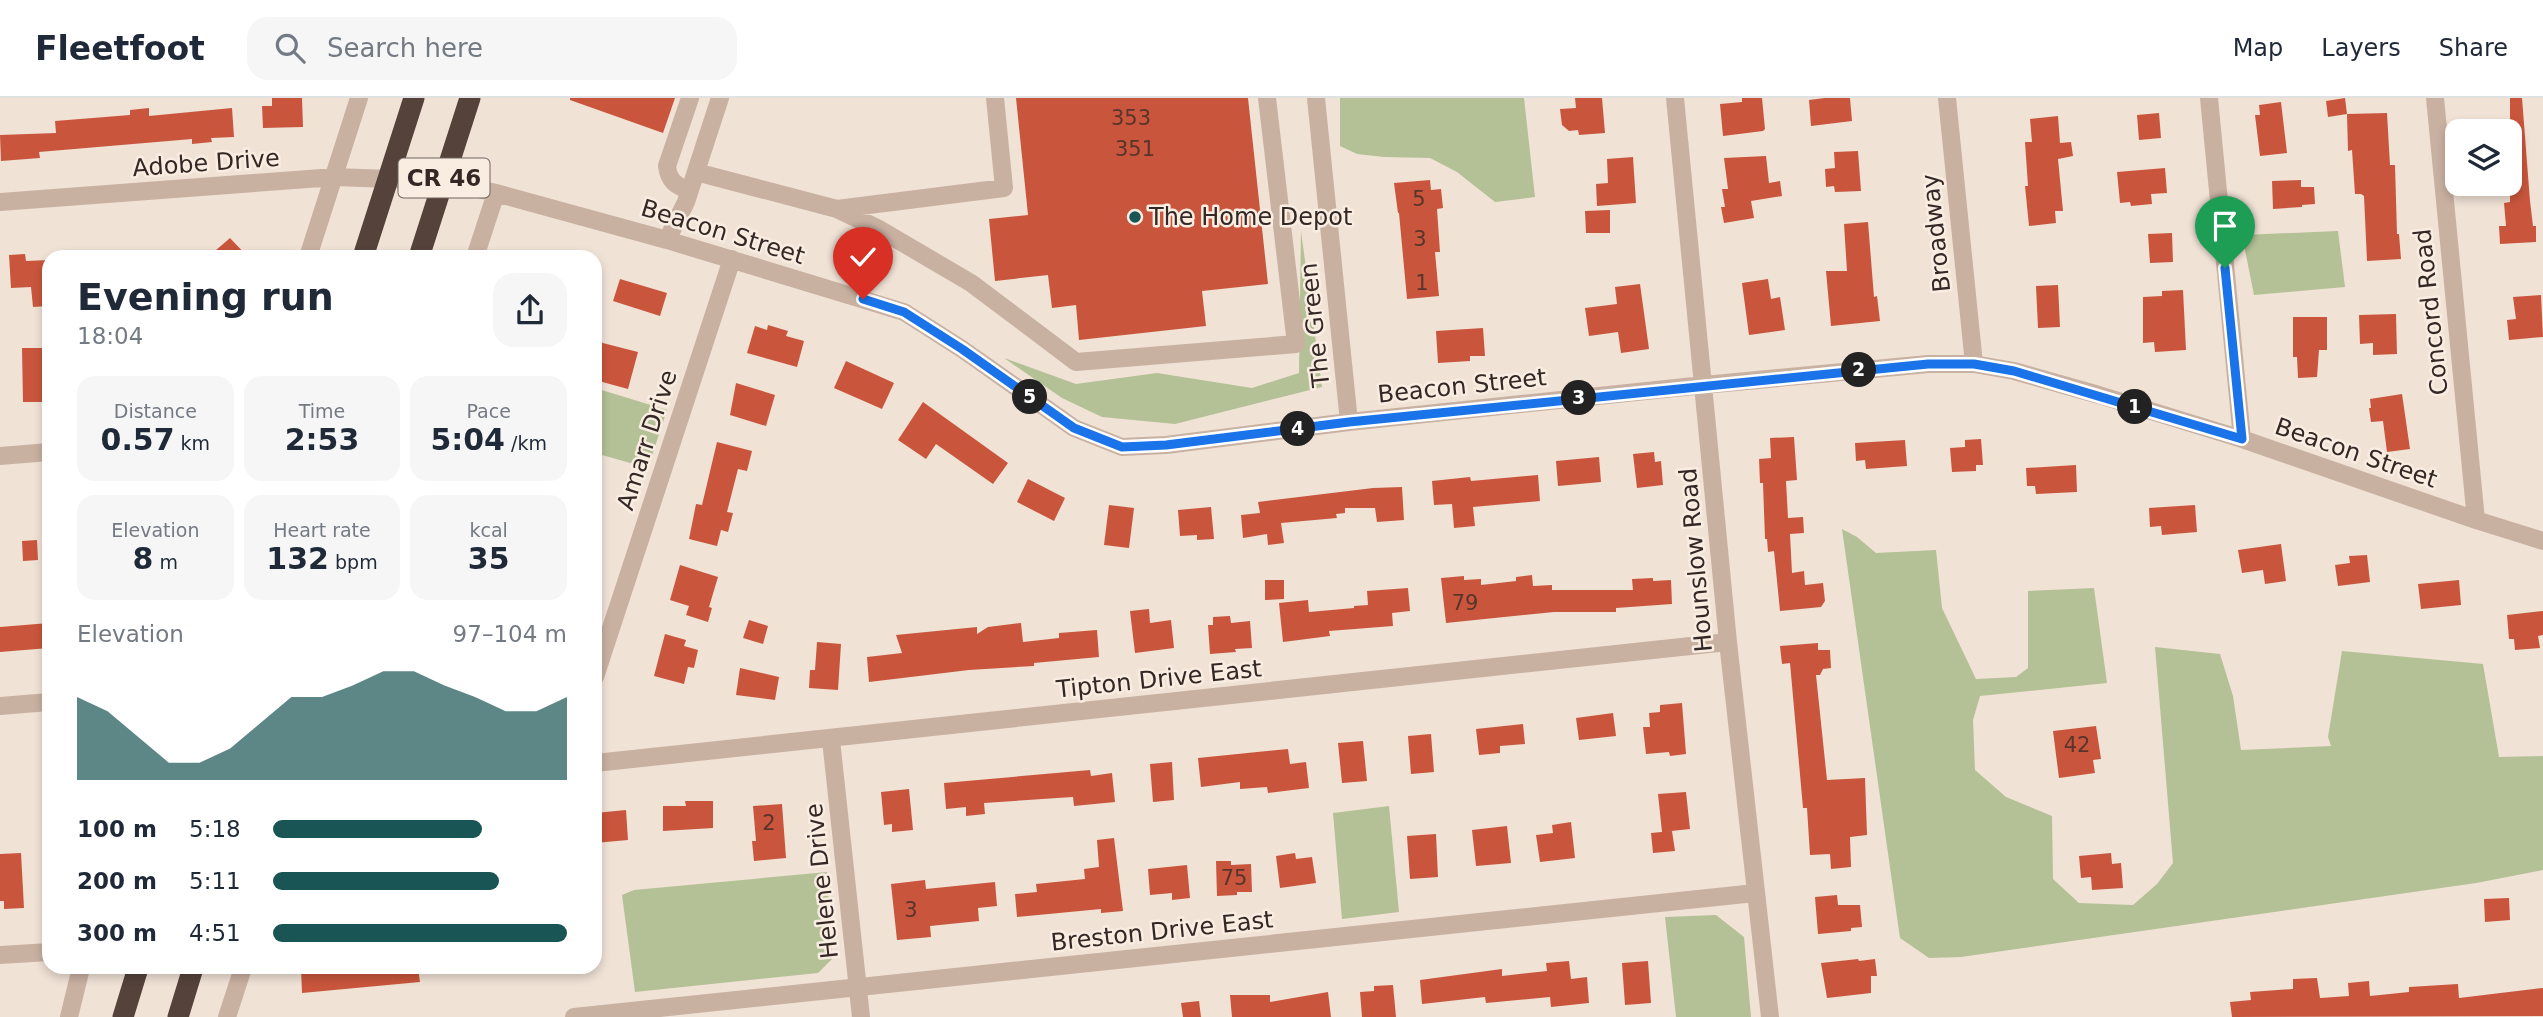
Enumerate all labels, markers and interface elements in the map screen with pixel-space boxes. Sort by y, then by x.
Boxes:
search box [247,17,737,80]
text: Fleetfoot [35,29,205,68]
icon: search [271,29,309,67]
text: Search here [327,33,483,63]
text: Map [2233,34,2283,62]
text: Layers [2321,34,2401,62]
text: Share [2439,34,2508,62]
house number: 353 [1111,106,1151,130]
map controls [2445,119,2522,196]
button: layers [2445,119,2522,196]
house number: 351 [1115,137,1155,161]
street label: Adobe Drive [131,144,281,182]
road number: CR 46 [398,158,490,198]
street label: Broadway [1916,172,1956,294]
house number: 5 [1412,187,1426,211]
street label: Beacon Street [638,194,808,270]
pin [2195,196,2255,268]
place label: The Home Depot [1148,203,1352,231]
icon: arrive [2206,207,2244,245]
marker: The Home Depot [1127,209,1143,225]
pin [833,227,893,299]
house number: 3 [1413,227,1427,251]
street label: Concord Road [2408,227,2454,397]
icon: check [844,238,882,276]
street label: The Green [1295,261,1336,390]
house number: 1 [1415,271,1429,295]
button: share [493,273,567,347]
text: Evening run [77,275,334,319]
text: 18:04 [77,323,143,349]
pin: 2 [1842,352,1876,388]
text: 2 [1852,358,1865,380]
street label: Beacon Street [1376,363,1548,409]
street label: Amarr Drive [611,367,683,513]
pin: 5 [1012,380,1048,414]
pin: 3 [1562,380,1596,416]
text: 5 [1023,385,1036,407]
text: 3 [1572,386,1585,408]
pin: 1 [2118,390,2152,424]
text: 1 [2128,395,2141,417]
text: Distance [114,400,197,422]
text: Time [299,400,345,422]
text: Pace [466,400,511,422]
pin: 4 [1280,412,1316,446]
street label: Beacon Street [2271,412,2441,494]
text: 4 [1291,417,1304,439]
text: 0.57 [101,422,175,457]
text: 2:53 [285,422,359,457]
text: 5:04 [430,422,505,457]
text: km [175,432,210,454]
text: /km [505,432,547,454]
street label: Hounslow Road [1674,467,1718,653]
text: Elevation [111,519,199,541]
text: Heart rate [273,519,371,541]
text: kcal [469,519,508,541]
text: 8 [133,541,153,576]
text: 132 [266,541,329,576]
text: 35 [468,541,510,576]
text: m [153,551,178,573]
text: bpm [329,551,378,573]
house number: 79 [1452,591,1478,615]
text: Elevation [77,621,184,647]
text: 97–104 m [453,621,567,647]
street label: Tipton Drive East [1054,654,1263,704]
house number: 42 [2064,733,2090,757]
street label: Helene Drive [800,802,844,960]
house number: 2 [762,811,776,835]
text: 100 m [77,816,157,842]
text: 5:18 [189,816,241,842]
house number: 75 [1221,866,1247,890]
text: 200 m [77,868,157,894]
text: 5:11 [189,868,241,894]
house number: 3 [904,898,918,922]
street label: Breston Drive East [1049,905,1275,957]
text: 300 m [77,920,157,946]
text: 4:51 [189,920,241,946]

